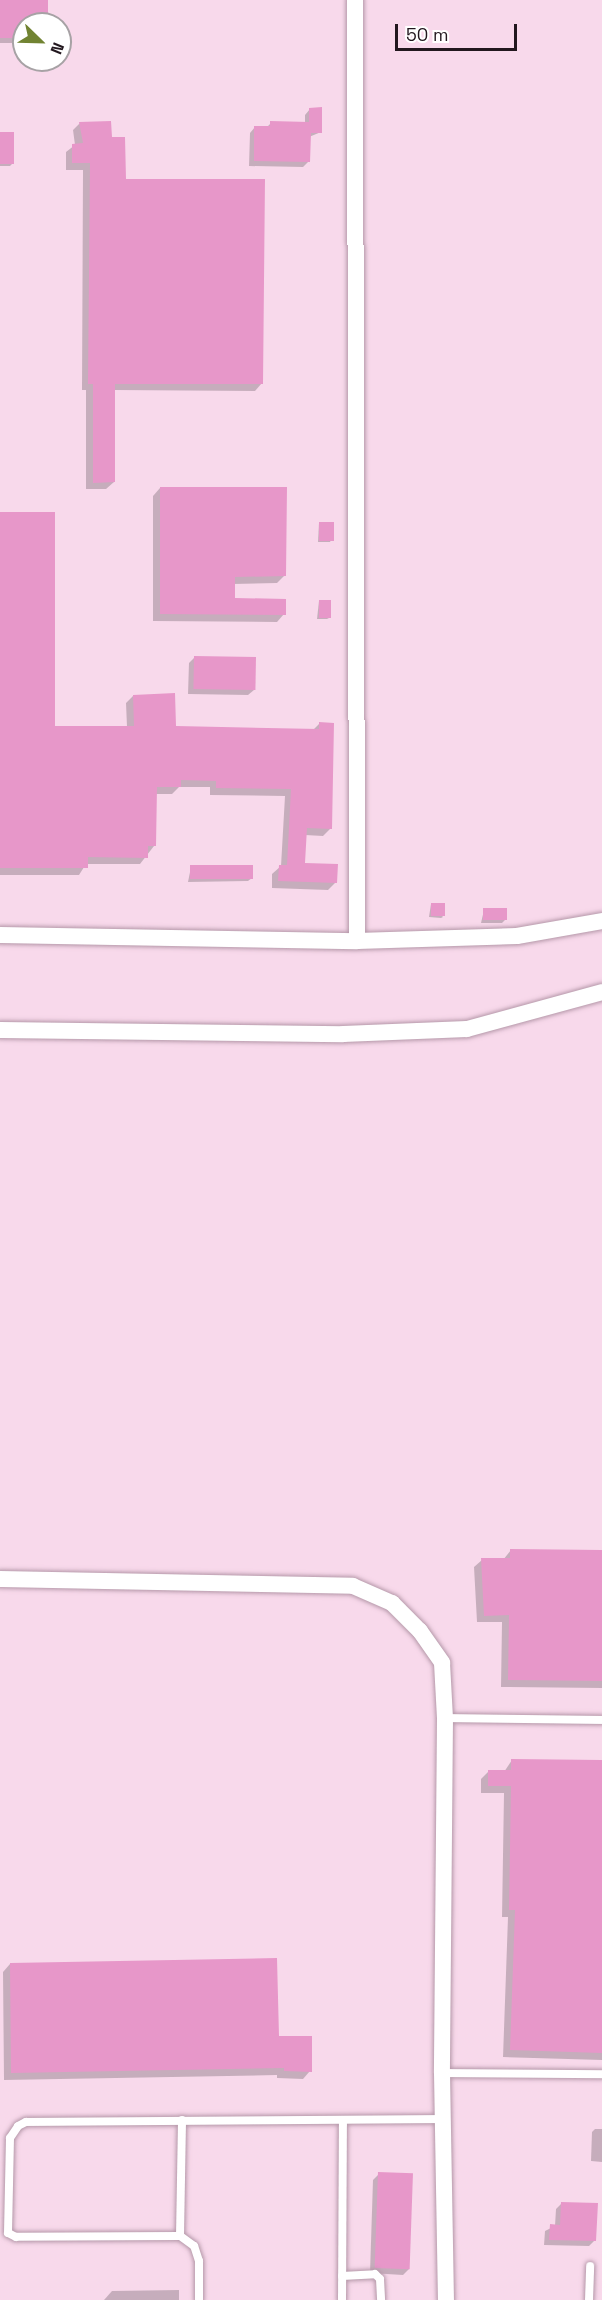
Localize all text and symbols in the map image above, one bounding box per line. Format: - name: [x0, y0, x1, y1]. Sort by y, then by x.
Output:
- north arrow: [12, 12, 72, 72]
- scale bar: [398, 12, 520, 50]
- text: 50 m: [406, 23, 448, 46]
- text: N: [45, 39, 69, 57]

